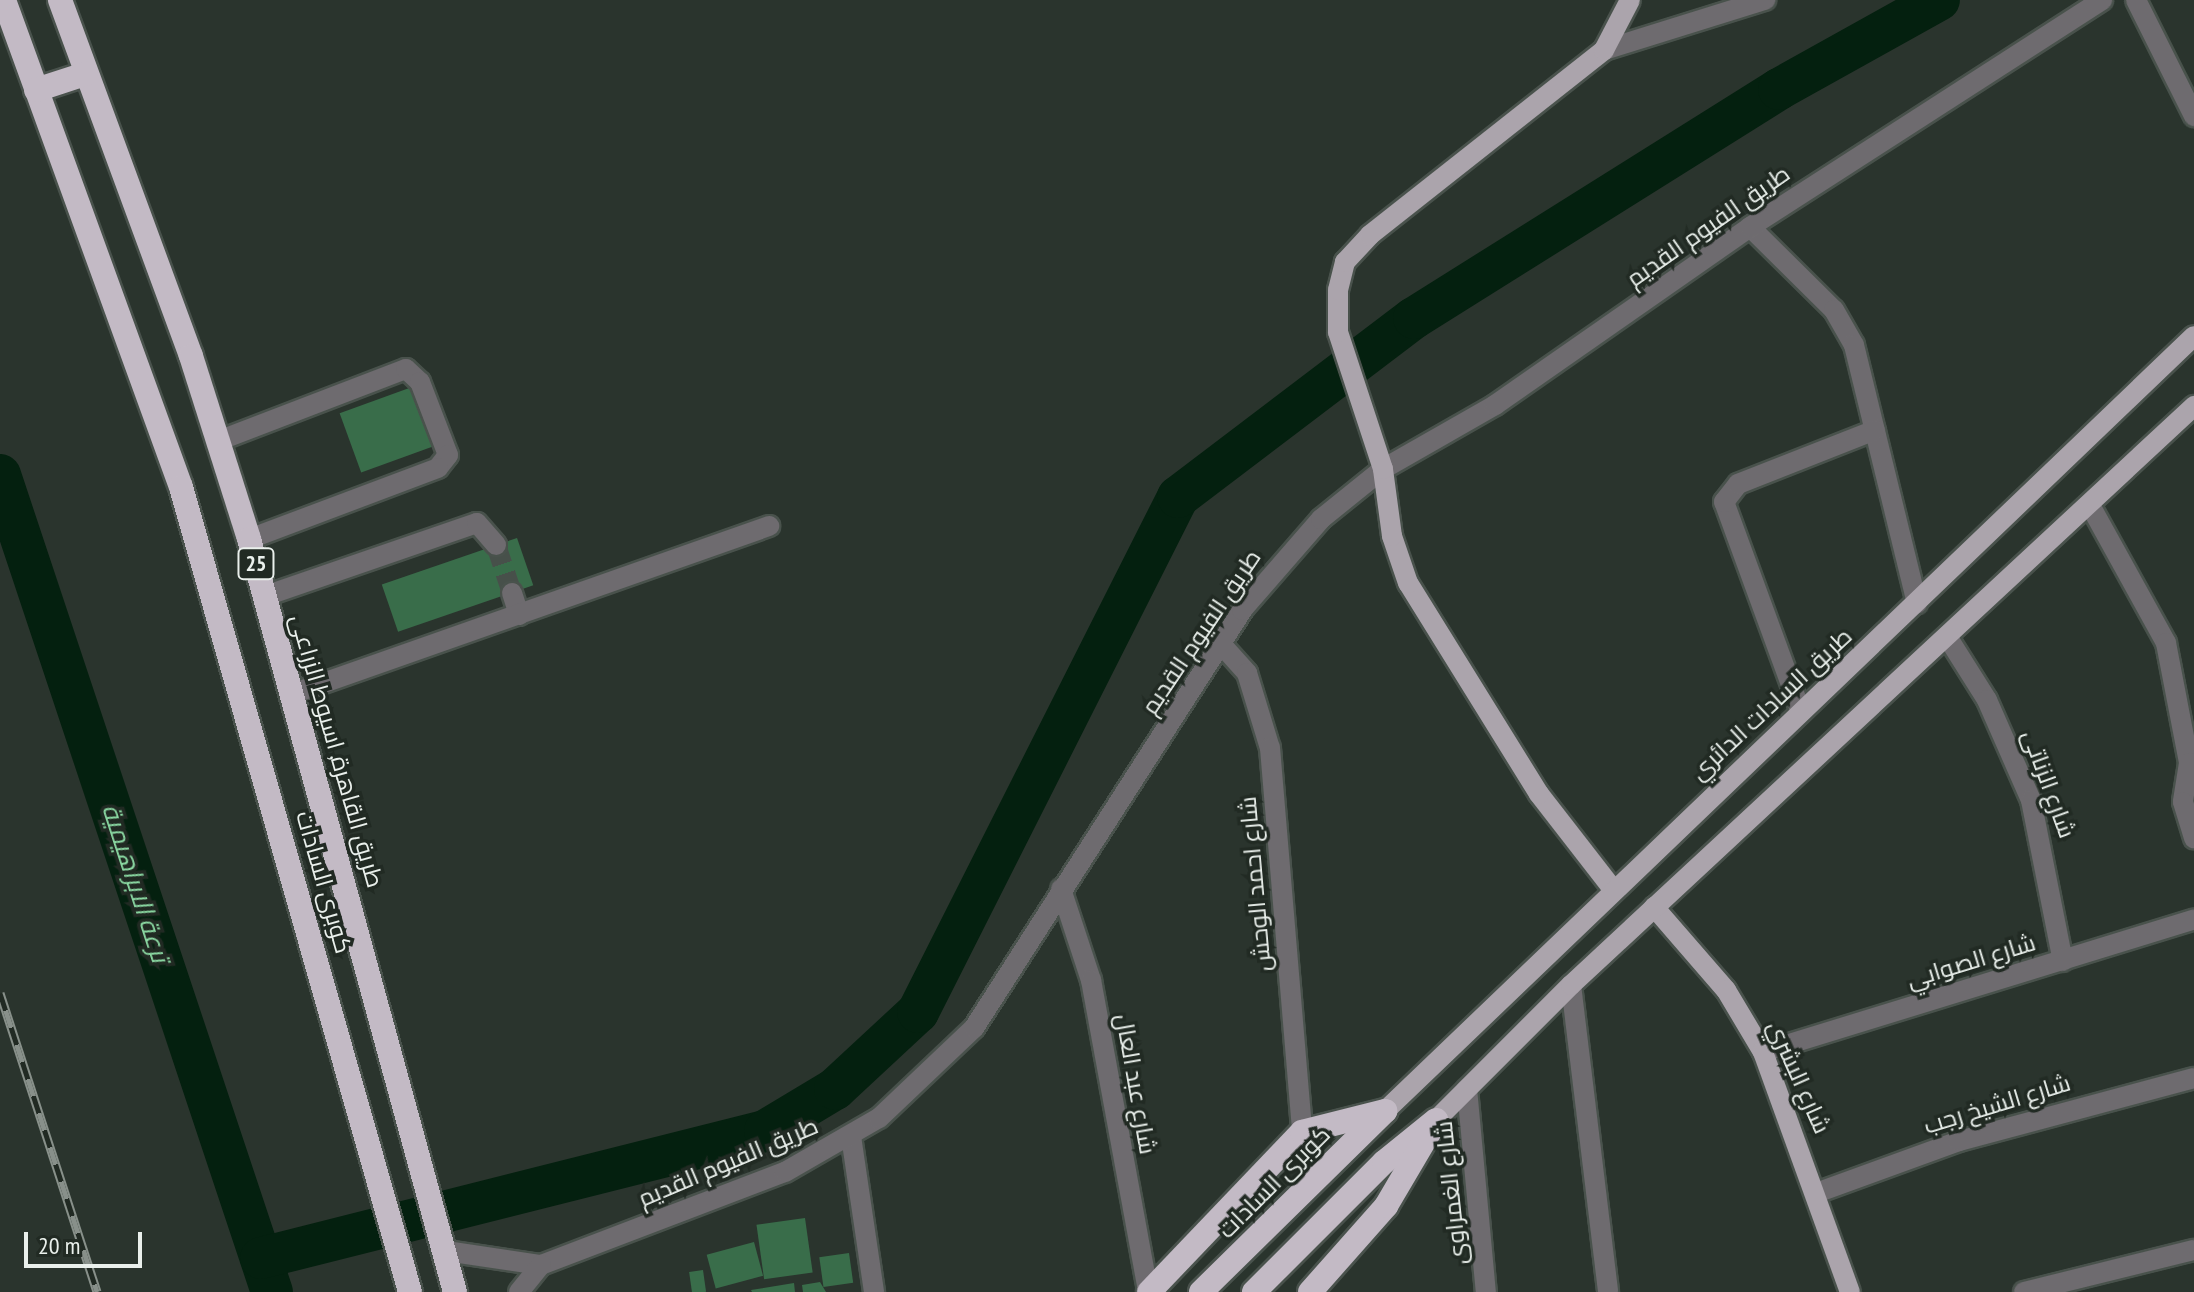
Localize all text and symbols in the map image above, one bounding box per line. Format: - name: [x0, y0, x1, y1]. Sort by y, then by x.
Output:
- street label: طريق الفيوم القديم: [1621, 159, 1795, 293]
- street label: طريق الفيوم القديم: [1135, 544, 1267, 720]
- road number: 25: [236, 546, 276, 582]
- street label: طريق القاهرة, اسيوط الزراعى: [284, 610, 390, 892]
- street label: طريق السادات الدائري: [1684, 622, 1858, 786]
- street label: شارع الزناتى: [2016, 726, 2082, 842]
- street label: شارع احمد الوحش: [1233, 795, 1277, 973]
- water label: ترعة الابراهيمية: [96, 800, 176, 966]
- street label: كوبرى السادات: [290, 807, 358, 957]
- street label: شارع الصوابي: [1903, 928, 2039, 994]
- street label: شارع عبد العال: [1109, 1012, 1163, 1156]
- street label: شارع البشري: [1761, 1016, 1837, 1138]
- street label: شارع الشيخ رجب: [1920, 1068, 2074, 1140]
- street label: طريق الفيوم القديم: [634, 1111, 822, 1213]
- street label: كوبرى السادات: [1212, 1120, 1336, 1244]
- street label: شارع الغمراوى: [1429, 1120, 1473, 1266]
- scale bar: [28, 1216, 146, 1266]
- text: 20 m: [38, 1230, 80, 1261]

